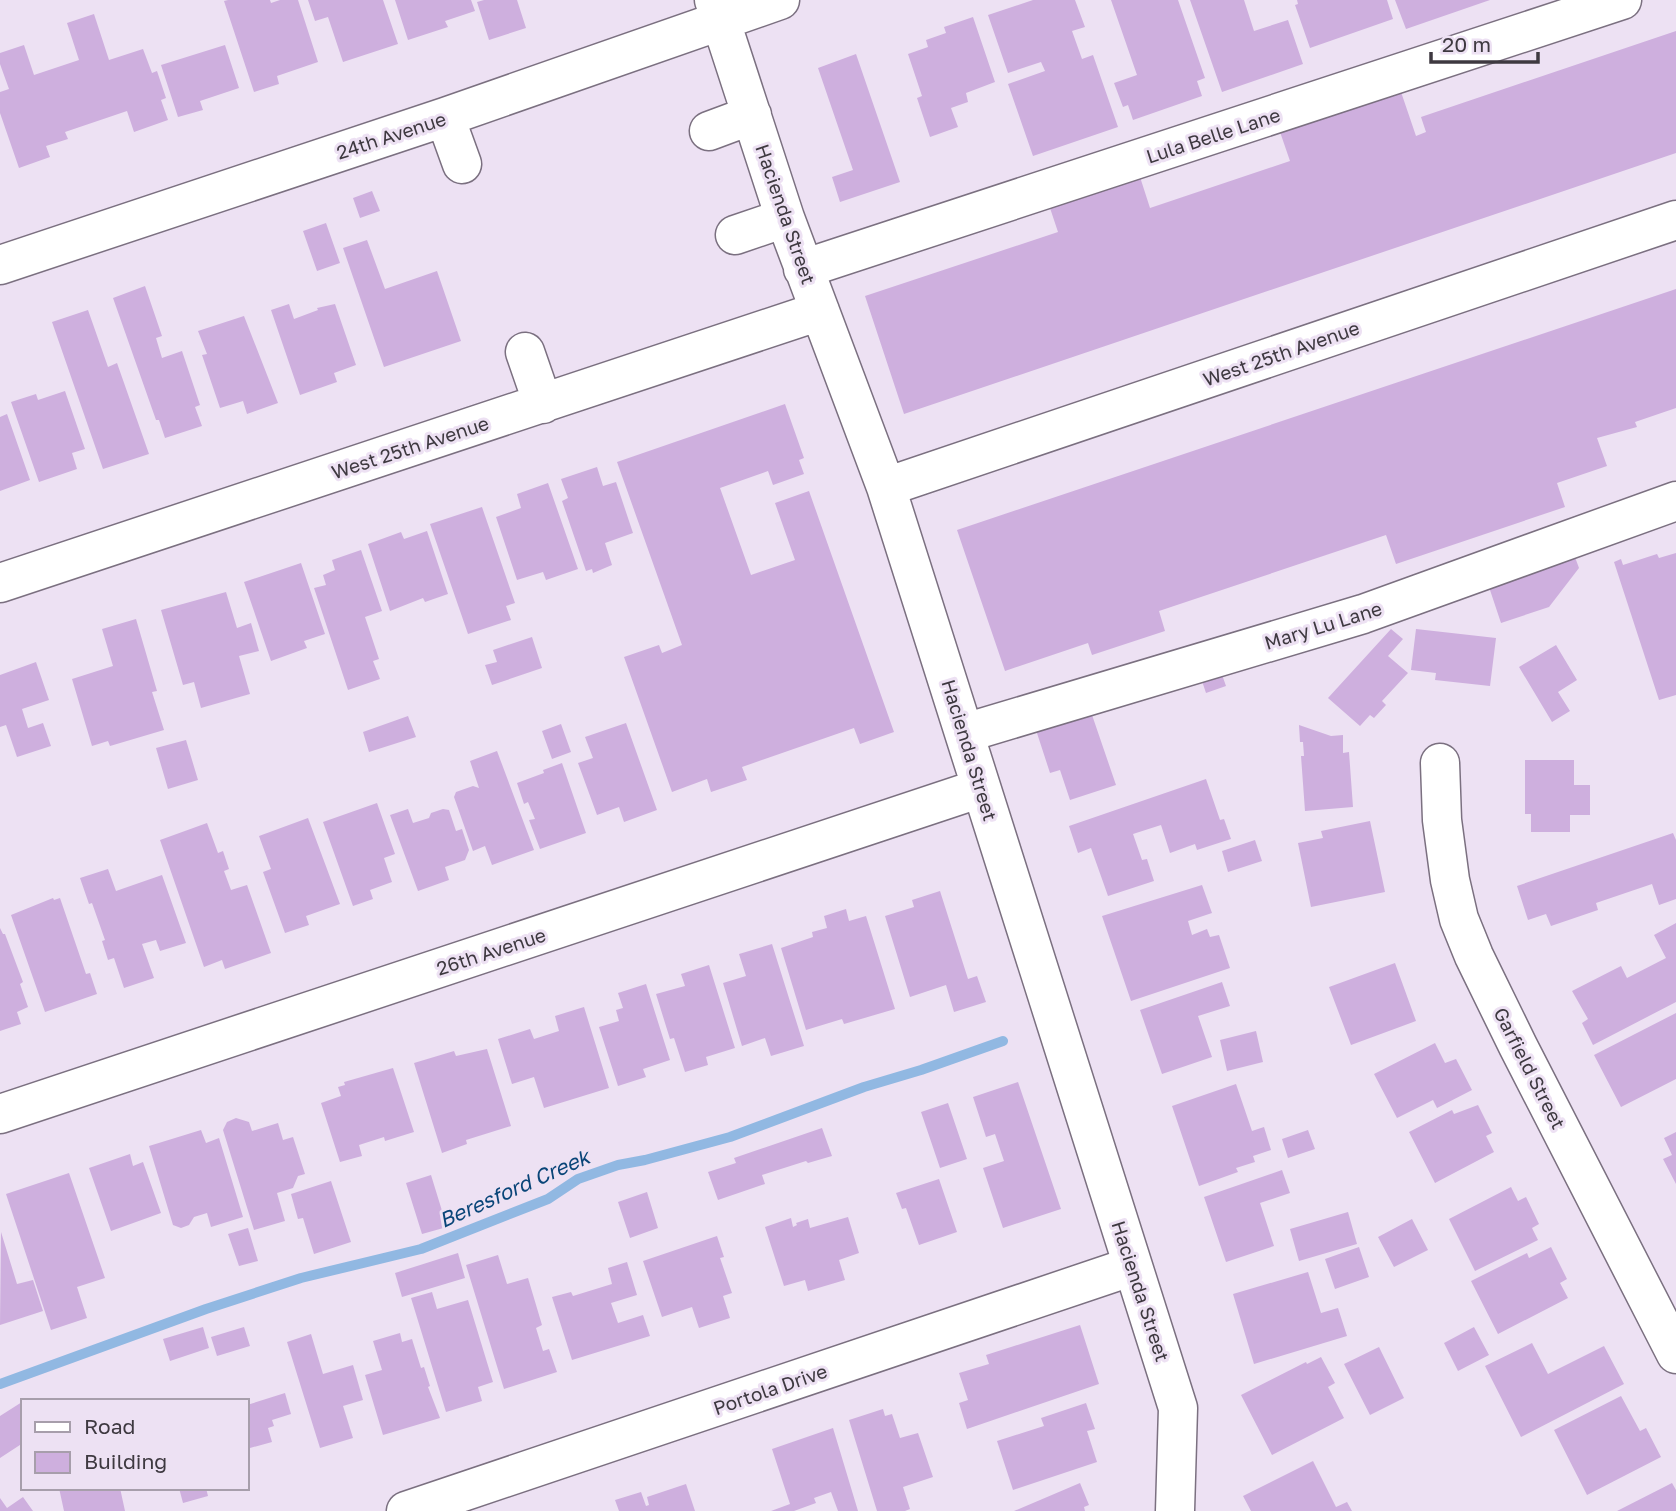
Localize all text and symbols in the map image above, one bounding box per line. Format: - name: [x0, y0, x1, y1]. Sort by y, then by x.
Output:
- scale bar: [1431, 21, 1538, 65]
- text: 20 m: [1442, 31, 1491, 57]
- street label: Lula Belle Lane: [1143, 103, 1283, 167]
- street label: 24th Avenue: [333, 106, 449, 164]
- street label: Hacienda Street: [751, 141, 821, 287]
- street label: West 25th Avenue: [1200, 315, 1362, 391]
- street label: West 25th Avenue: [328, 411, 492, 483]
- street label: Mary Lu Lane: [1261, 596, 1385, 654]
- street label: Hacienda Street: [938, 676, 1002, 824]
- street label: 26th Avenue: [433, 923, 549, 979]
- street label: Garfield Street: [1489, 1003, 1571, 1133]
- water label: Beresford Creek: [435, 1142, 595, 1233]
- street label: Hacienda Street: [1107, 1218, 1175, 1364]
- street label: Portola Drive: [710, 1359, 830, 1419]
- legend: [21, 1399, 248, 1490]
- text: Road: [84, 1413, 135, 1439]
- text: Building: [84, 1448, 167, 1474]

